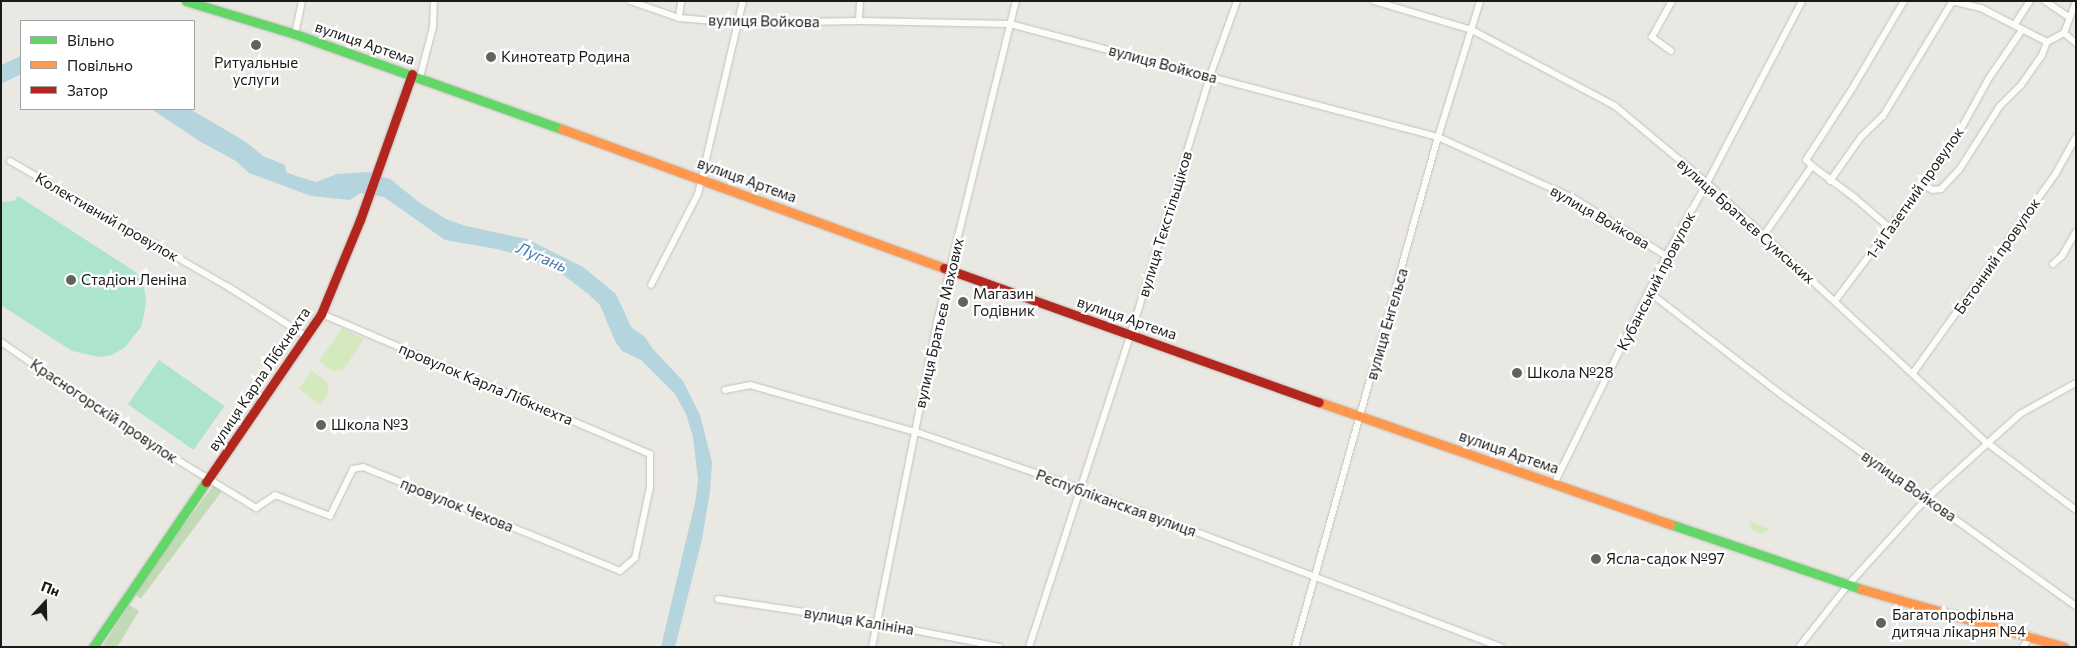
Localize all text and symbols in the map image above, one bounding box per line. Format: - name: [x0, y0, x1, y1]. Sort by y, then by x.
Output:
- street label: вулиця Войкова: [708, 11, 820, 31]
- street label: вулиця Артема: [313, 18, 417, 68]
- legend: [20, 20, 195, 110]
- text: Вільно: [67, 31, 114, 49]
- marker: Ритуальные услуги: [250, 39, 262, 51]
- street label: вулиця Войкова: [1107, 41, 1219, 87]
- place label: Кинотеатр Родина: [501, 48, 630, 66]
- marker: Кинотеатр Родина: [485, 51, 497, 63]
- place label: Ритуальные услуги: [214, 53, 298, 88]
- text: Повільно: [67, 56, 133, 74]
- text: Затор: [67, 81, 108, 99]
- street label: 1-й Газетний провулок: [1863, 123, 1967, 263]
- street label: вулиця Тєкстільщіков: [1134, 149, 1196, 299]
- street label: вулиця Артема: [695, 154, 799, 206]
- street label: вулиця Братьєв Сумських: [1673, 154, 1819, 288]
- street label: Колективний провулок: [32, 169, 182, 265]
- street label: вулиця Войкова: [1547, 181, 1653, 253]
- street label: Бетонний провулок: [1950, 195, 2044, 317]
- street label: Кубанський провулок: [1613, 209, 1699, 353]
- street label: вулиця Братьєв Махових: [911, 236, 967, 410]
- water label: Лугань: [514, 238, 570, 276]
- street label: вулиця Енгельса: [1362, 266, 1412, 382]
- place label: Стадіон Леніна: [81, 271, 187, 289]
- marker: Стадіон Леніна: [65, 274, 77, 286]
- place label: Магазин Годівник: [973, 284, 1035, 319]
- street label: вулиця Артема: [1075, 293, 1179, 343]
- marker: Магазин Годівник: [957, 296, 969, 308]
- street label: вулиця Карла Лібкнехта: [204, 304, 314, 454]
- street label: провулок Карла Лібкнехта: [396, 339, 576, 429]
- street label: Красногорскій провулок: [27, 355, 181, 467]
- place label: Школа №28: [1527, 364, 1613, 382]
- marker: Школа №28: [1511, 367, 1523, 379]
- place label: Школа №3: [331, 416, 409, 434]
- marker: Школа №3: [315, 419, 327, 431]
- street label: вулиця Артема: [1457, 427, 1561, 477]
- street label: вулиця Войкова: [1858, 447, 1960, 525]
- street label: Рєспубліканская вулиця: [1033, 466, 1199, 540]
- street label: провулок Чехова: [398, 474, 516, 536]
- place label: Ясла-садок №97: [1606, 550, 1725, 568]
- marker: Ясла-садок №97: [1590, 553, 1602, 565]
- text: Пн: [39, 577, 62, 600]
- north arrow: [20, 578, 70, 628]
- street label: вулиця Калініна: [803, 603, 915, 639]
- place label: Багатопрофільна дитяча лікарня №4: [1892, 605, 2026, 640]
- marker: Багатопрофільна дитяча лікарня №4: [1874, 616, 1888, 630]

